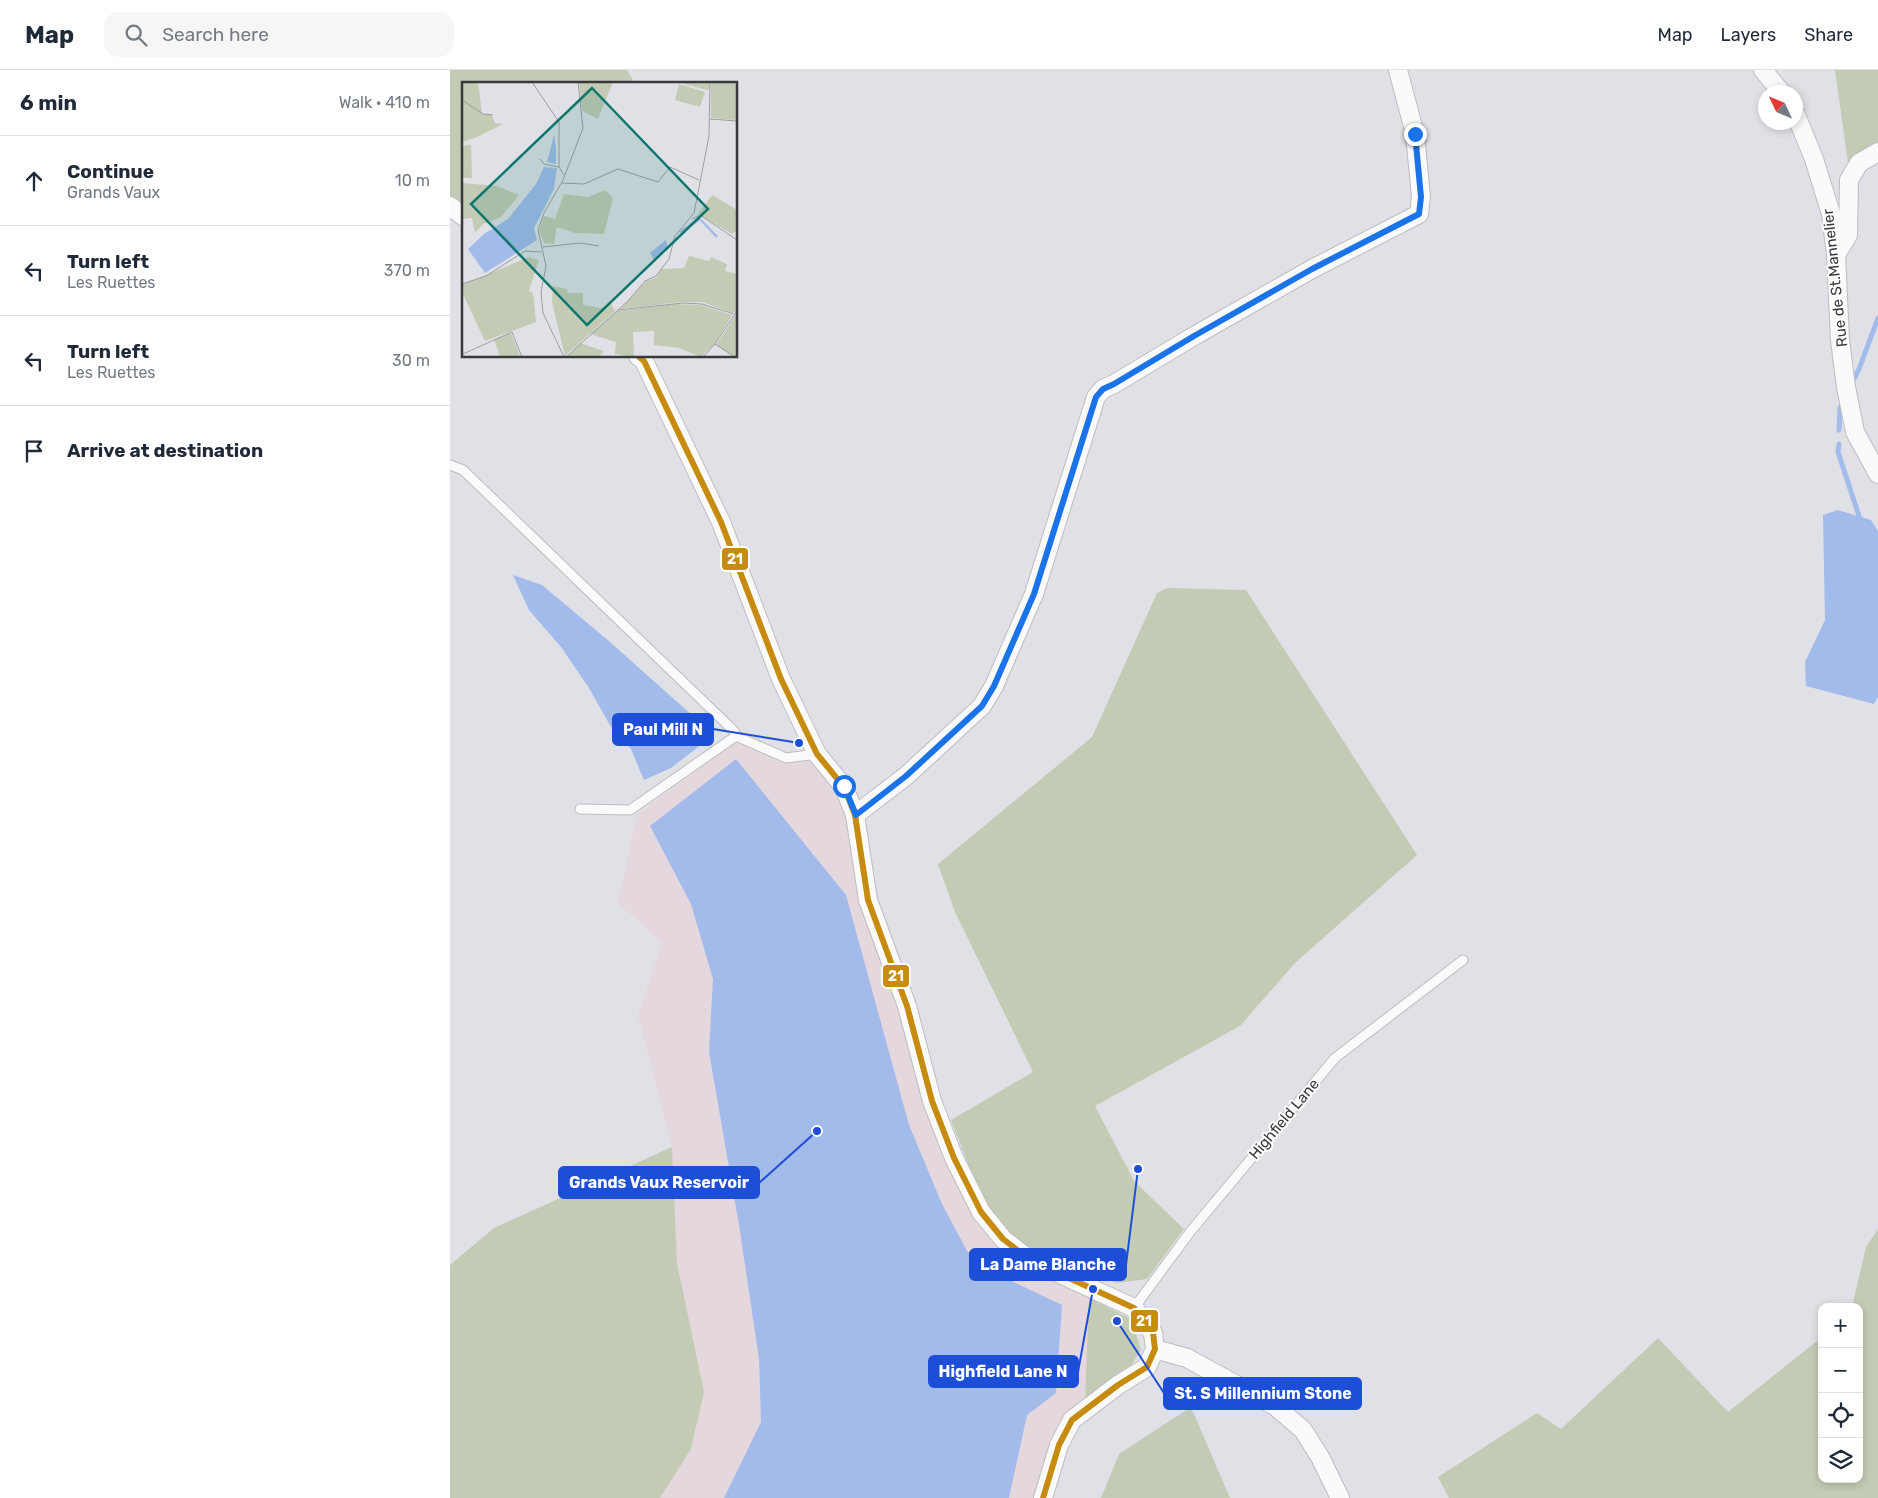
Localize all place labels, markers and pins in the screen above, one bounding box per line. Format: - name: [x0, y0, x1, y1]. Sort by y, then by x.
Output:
- callout: Paul Mill N: [613, 714, 713, 745]
- callout: Grands Vaux Reservoir: [559, 1167, 759, 1198]
- callout: La Dame Blanche: [970, 1249, 1126, 1280]
- callout: Highfield Lane N: [929, 1356, 1078, 1387]
- callout: St. S Millennium Stone: [1164, 1378, 1361, 1409]

